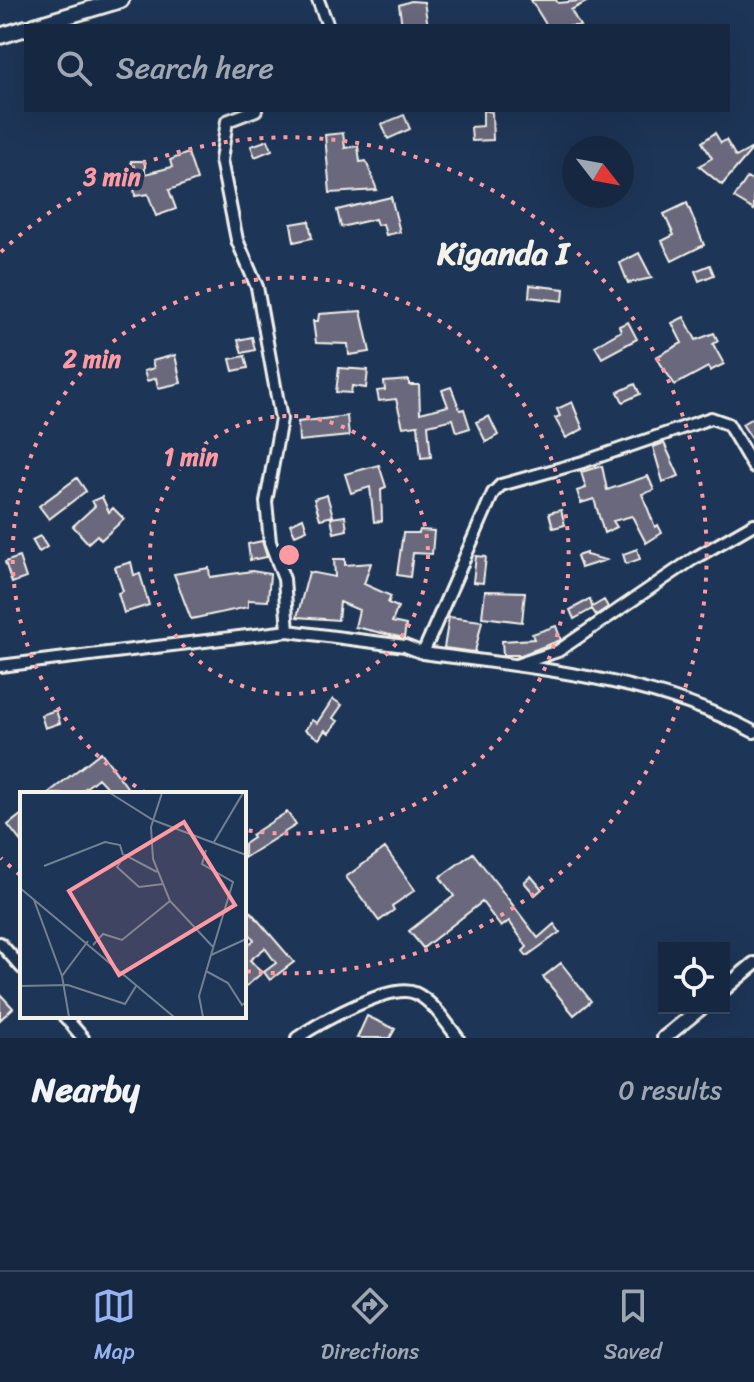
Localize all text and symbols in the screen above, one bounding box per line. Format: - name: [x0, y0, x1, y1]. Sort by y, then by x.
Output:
- search box: [24, 24, 730, 112]
- text: Search here: [116, 41, 274, 95]
- icon: search: [52, 46, 96, 90]
- north arrow: [562, 136, 634, 208]
- text: 3 min: [82, 156, 141, 198]
- district label: Kiganda I: [436, 225, 571, 282]
- text: 2 min: [62, 338, 121, 380]
- text: 1 min: [164, 436, 218, 478]
- centre of rings: [275, 541, 303, 569]
- inset map: [20, 792, 246, 1018]
- map controls: [658, 942, 730, 1014]
- button: locate: [658, 942, 730, 1014]
- text: Nearby: [32, 1060, 140, 1120]
- text: 0 results: [618, 1067, 722, 1113]
- tab: Map: [92, 1284, 136, 1371]
- tab: Directions: [321, 1284, 419, 1371]
- tab: Saved: [604, 1284, 662, 1371]

